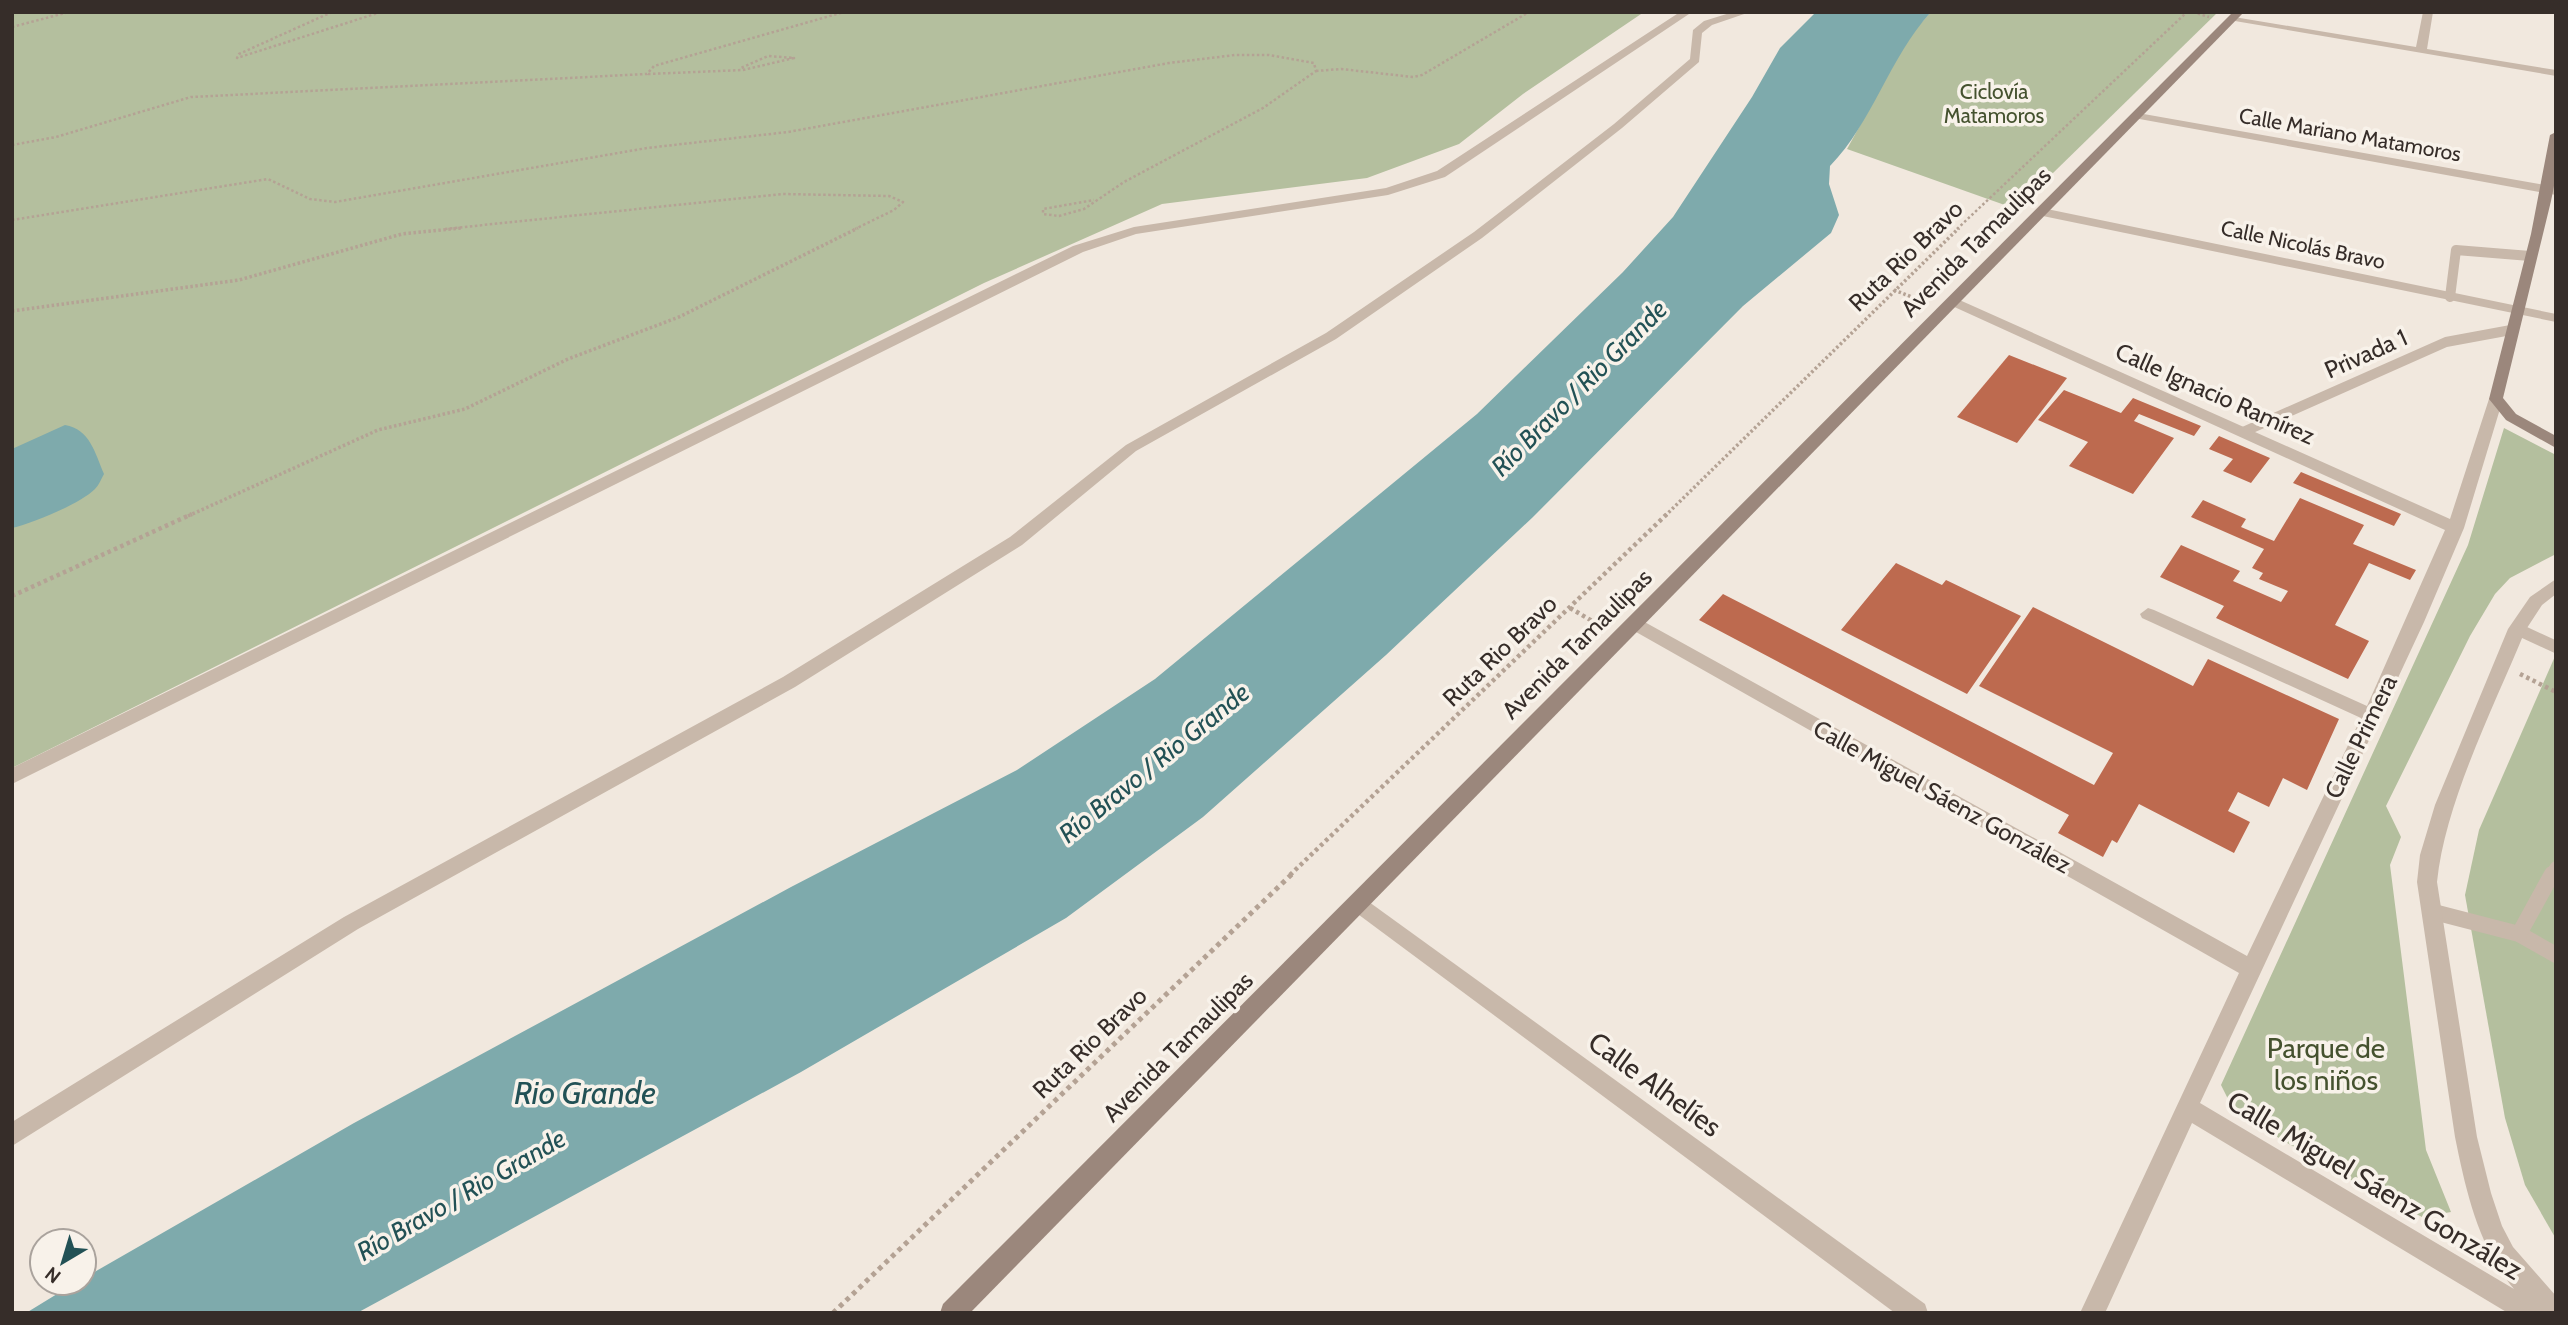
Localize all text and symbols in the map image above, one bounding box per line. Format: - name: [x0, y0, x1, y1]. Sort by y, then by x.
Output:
- park label: Ciclovía Matamoros: [1944, 79, 2045, 128]
- street label: Calle Mariano Matamoros: [2237, 103, 2463, 166]
- street label: Avenida Tamaulipas: [1895, 161, 2057, 323]
- street label: Ruta Rio Bravo: [1843, 194, 1969, 317]
- street label: Calle Nicolás Bravo: [2219, 215, 2387, 274]
- water label: Río Bravo / Rio Grande: [1484, 293, 1674, 483]
- street label: Privada 1: [2320, 323, 2412, 385]
- street label: Calle Ignacio Ramírez: [2111, 337, 2319, 451]
- street label: Avenida Tamaulipas: [1496, 563, 1658, 725]
- street label: Ruta Rio Bravo: [1437, 589, 1563, 712]
- street label: Calle Primera: [2318, 670, 2403, 803]
- water label: Río Bravo / Rio Grande: [1052, 676, 1256, 850]
- street label: Calle Miguel Sáenz González: [1808, 714, 2076, 880]
- street label: Avenida Tamaulipas: [1097, 966, 1259, 1128]
- street label: Ruta Rio Bravo: [1027, 981, 1153, 1104]
- street label: Calle Alhelíes: [1582, 1024, 1728, 1144]
- park label: Parque de los niños: [2267, 1031, 2385, 1097]
- water label: Rio Grande: [514, 1073, 656, 1112]
- street label: Calle Miguel Sáenz González: [2221, 1083, 2529, 1287]
- water label: Río Bravo / Rio Grande: [351, 1122, 571, 1268]
- north arrow: [28, 1227, 98, 1297]
- text: N: [40, 1262, 65, 1288]

